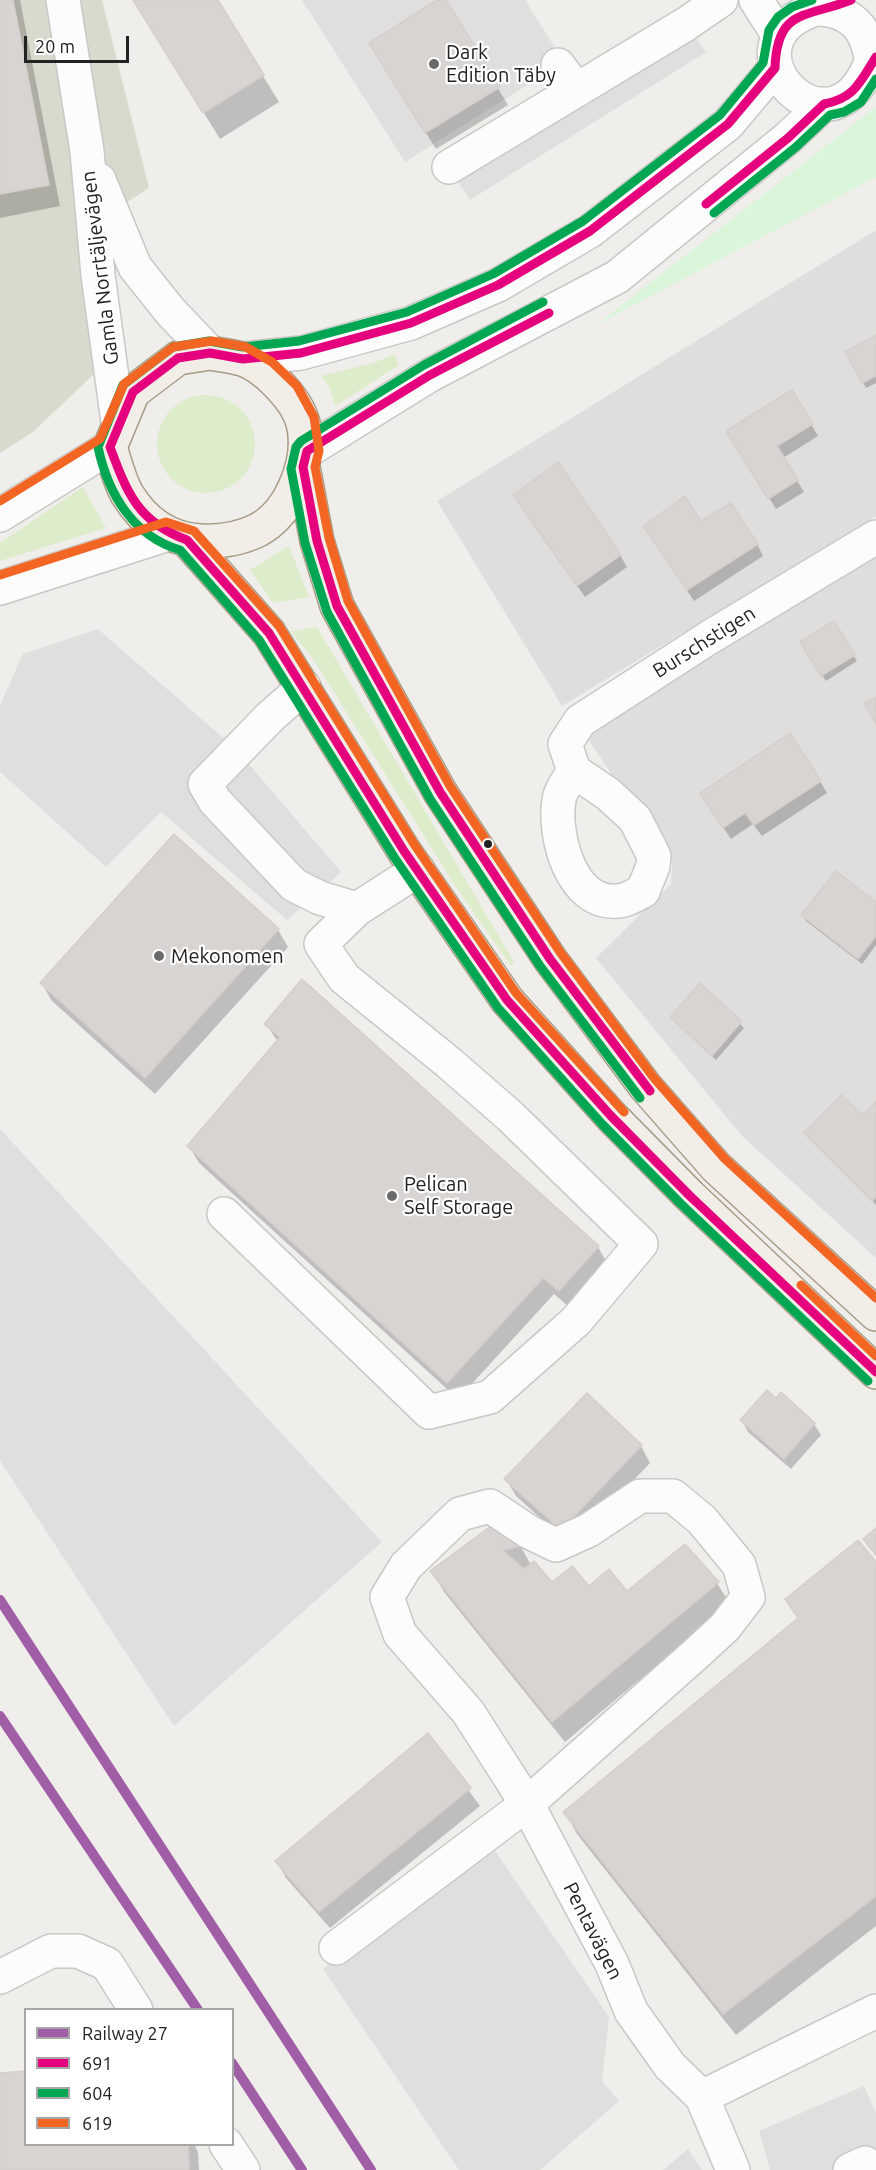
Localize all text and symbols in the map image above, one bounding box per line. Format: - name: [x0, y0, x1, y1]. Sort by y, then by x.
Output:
- scale bar: [27, 24, 132, 62]
- text: 20 m: [35, 36, 75, 56]
- place label: Dark Edition Täby: [446, 40, 556, 87]
- marker: Dark Edition Täby: [427, 57, 441, 71]
- street label: Gamla Norrtäljevägen: [76, 170, 124, 366]
- street label: Burschstigen: [648, 601, 760, 683]
- unlabelled marker: [482, 838, 494, 850]
- place label: Mekonomen: [171, 944, 284, 968]
- marker: Mekonomen: [152, 949, 166, 963]
- place label: Pelican Self Storage: [404, 1172, 513, 1219]
- marker: Pelican Self Storage: [385, 1189, 399, 1203]
- street label: Pentavägen: [558, 1878, 628, 1984]
- legend: [24, 2008, 234, 2146]
- text: Railway 27: [82, 2023, 168, 2043]
- text: 691: [82, 2053, 112, 2073]
- text: 604: [82, 2083, 112, 2103]
- text: 619: [82, 2113, 112, 2133]

